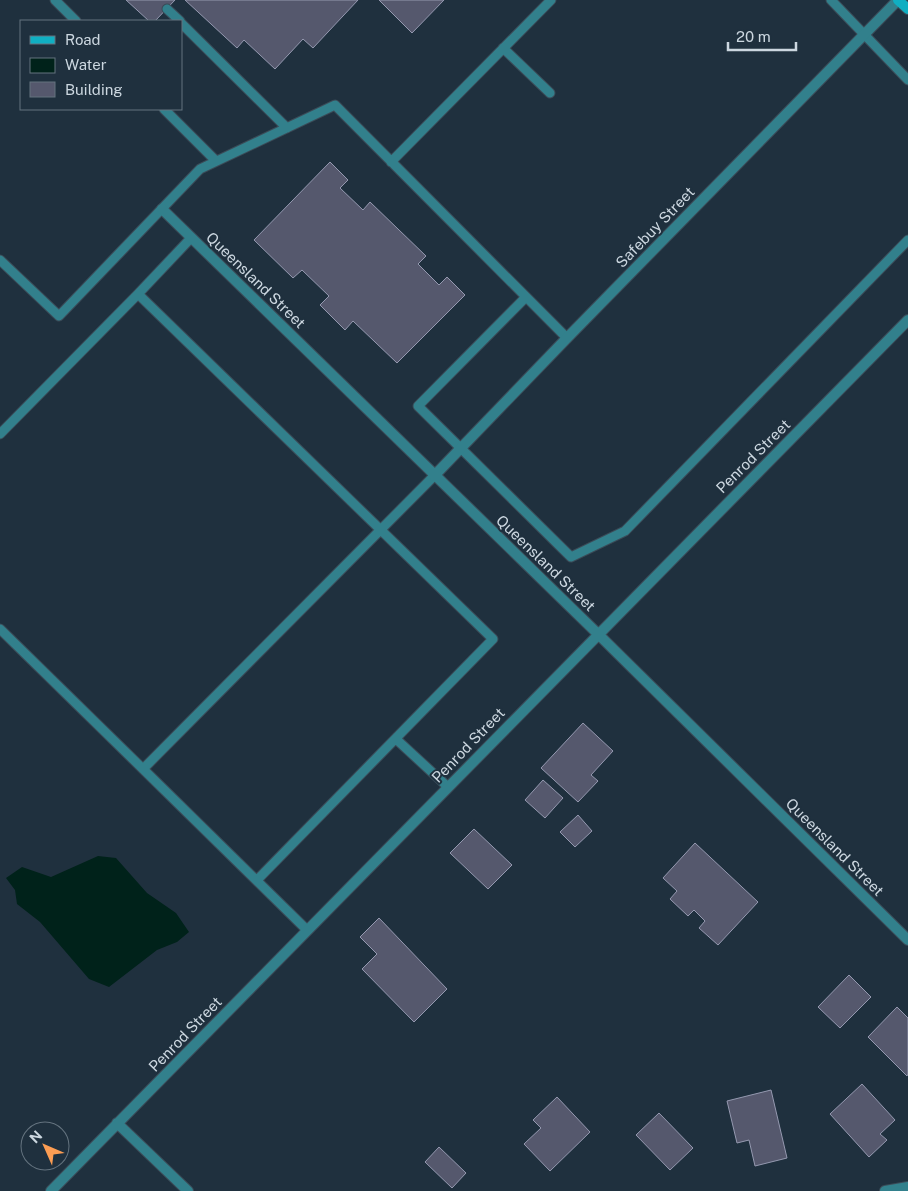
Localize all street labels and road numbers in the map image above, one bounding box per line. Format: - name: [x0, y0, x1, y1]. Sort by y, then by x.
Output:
- street label: Safebuy Street: [612, 183, 698, 271]
- street label: Queensland Street: [203, 228, 309, 332]
- street label: Penrod Street: [713, 416, 793, 496]
- street label: Queensland Street: [493, 511, 599, 615]
- street label: Penrod Street: [428, 704, 508, 786]
- street label: Queensland Street: [783, 795, 887, 899]
- street label: Penrod Street: [145, 993, 225, 1075]

